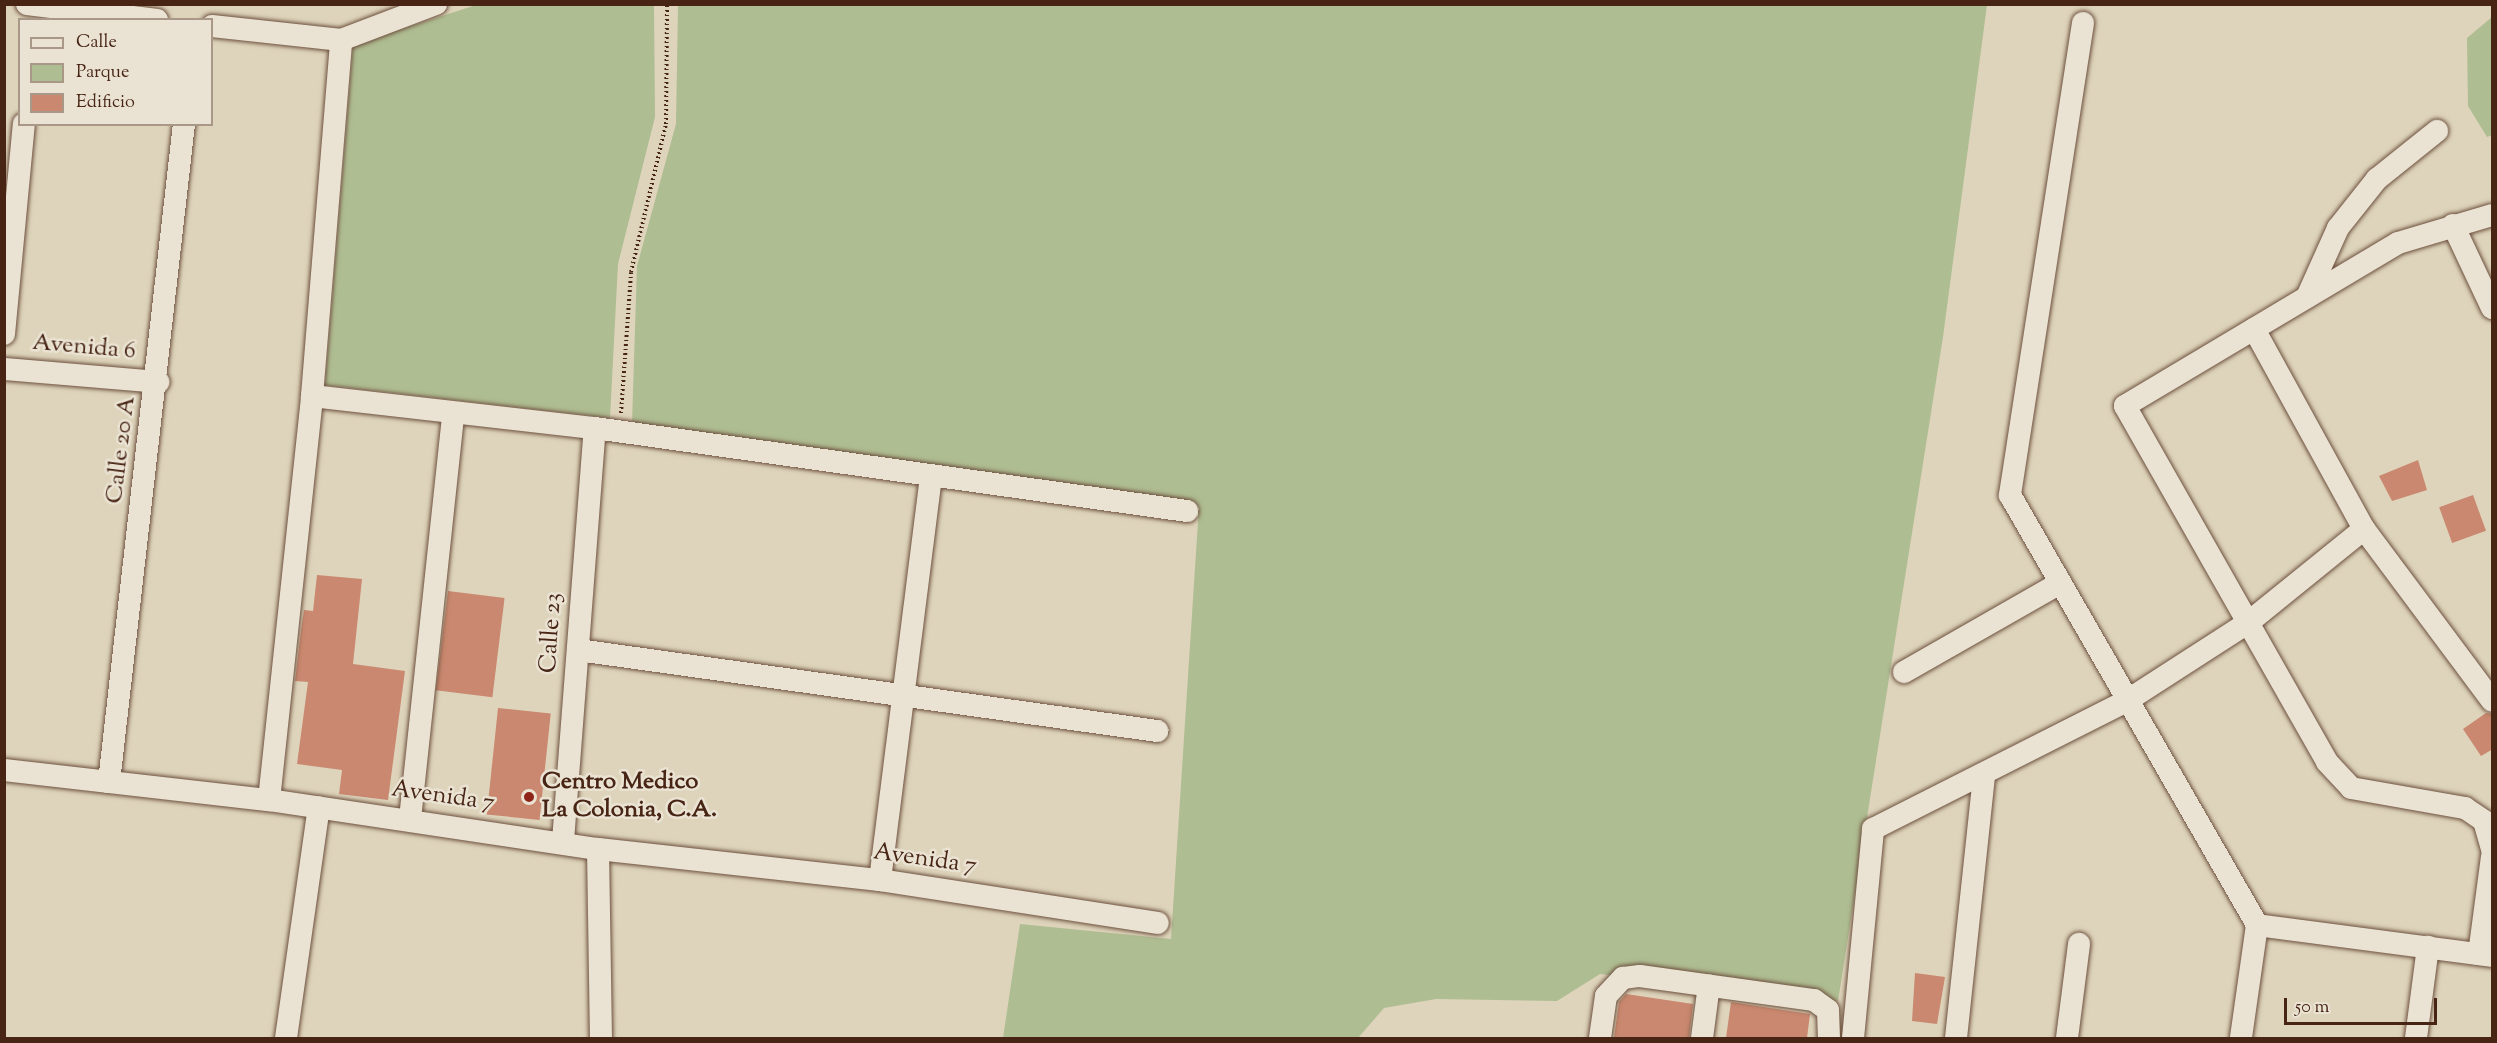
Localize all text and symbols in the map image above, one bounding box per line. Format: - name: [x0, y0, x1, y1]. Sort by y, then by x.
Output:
- legend: [18, 18, 213, 126]
- text: Calle: [76, 30, 117, 56]
- text: Parque: [76, 60, 129, 86]
- text: Edificio: [76, 90, 135, 116]
- street label: Avenida 6: [31, 329, 137, 367]
- street label: Calle 20 A: [101, 395, 143, 505]
- street label: Calle 23: [535, 592, 569, 674]
- place label: Centro Medico La Colonia, C.A.: [542, 769, 717, 825]
- street label: Avenida 7: [390, 776, 496, 818]
- marker: Centro Medico La Colonia, C.A.: [520, 788, 538, 806]
- street label: Avenida 7: [872, 839, 978, 881]
- scale bar: [2287, 986, 2440, 1024]
- text: 50 m: [2295, 995, 2329, 1021]

